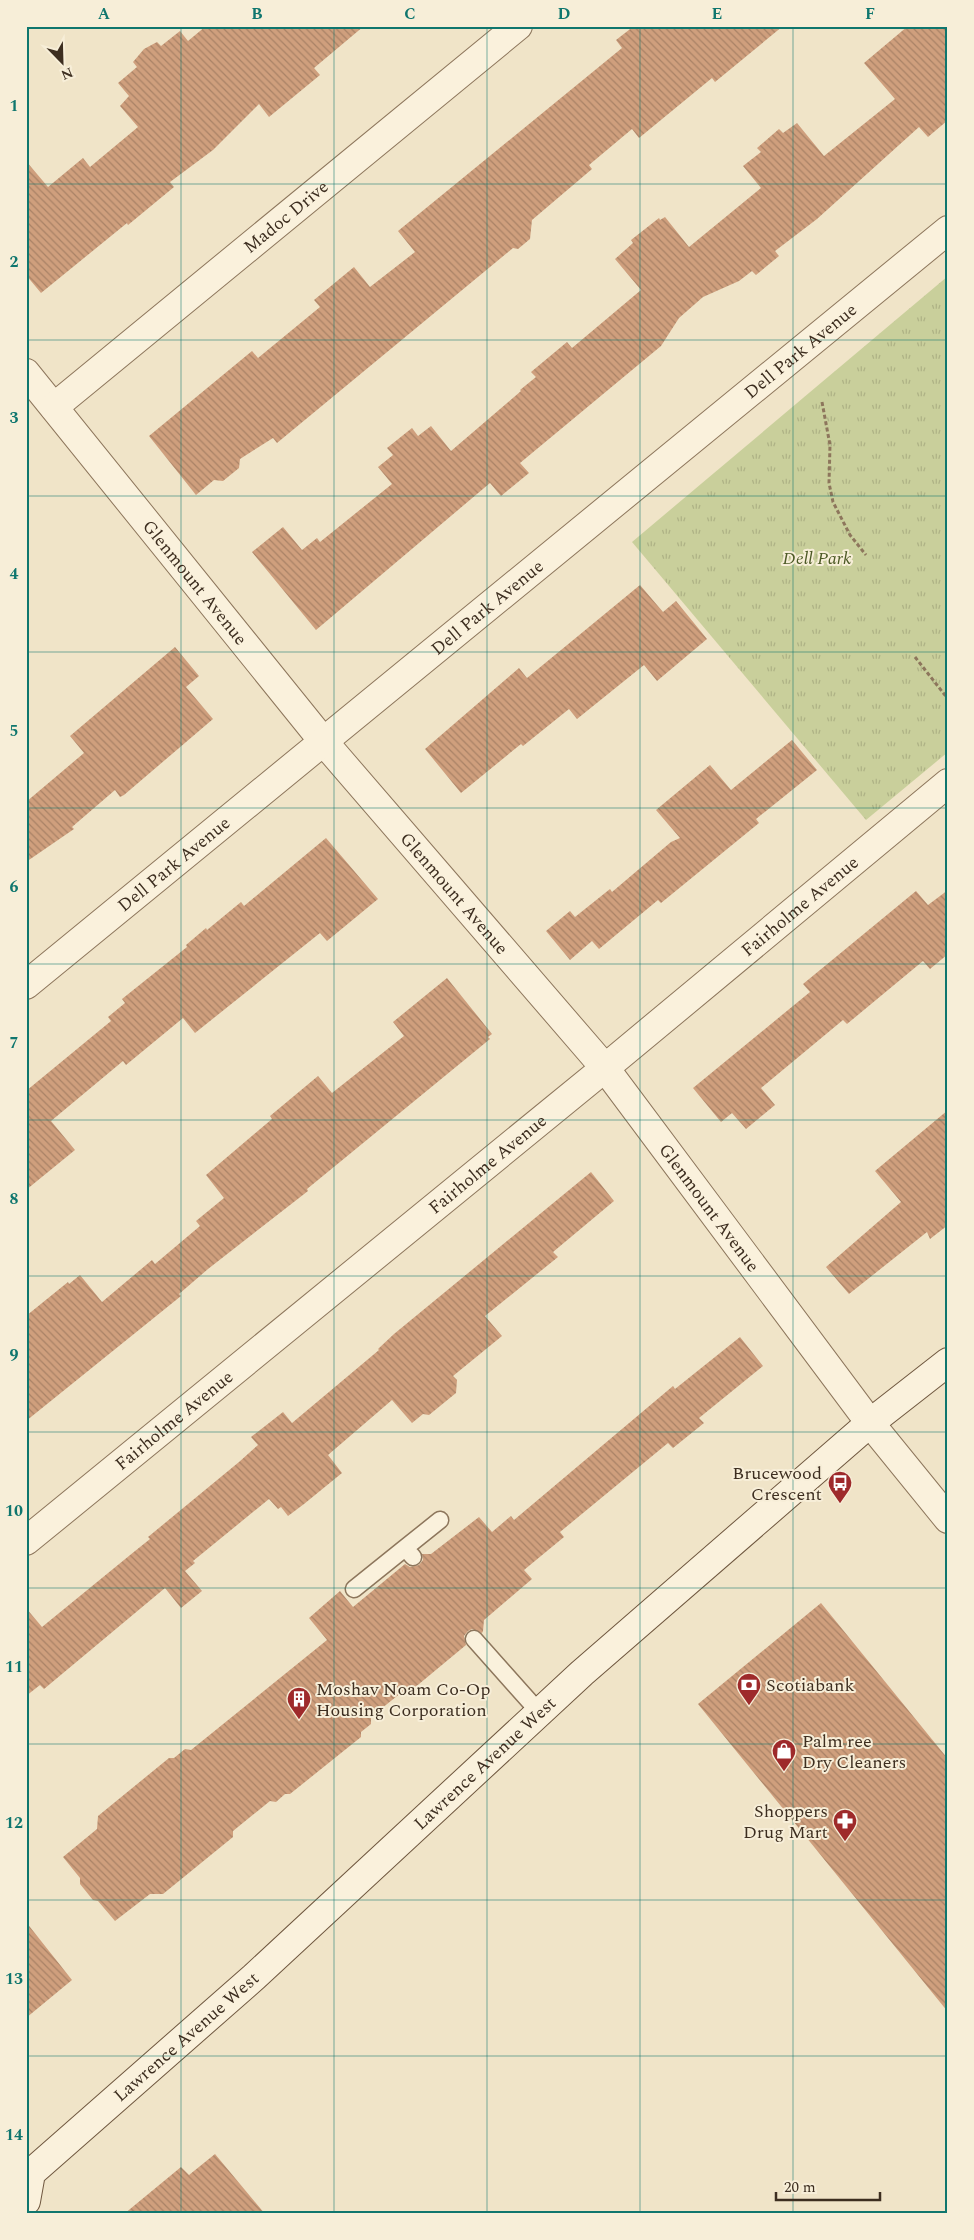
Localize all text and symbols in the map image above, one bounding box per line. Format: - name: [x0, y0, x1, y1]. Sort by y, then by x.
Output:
- text: A: [98, 2, 111, 26]
- text: B: [251, 2, 263, 26]
- text: C: [404, 2, 416, 26]
- text: D: [558, 2, 571, 26]
- text: E: [712, 2, 722, 26]
- text: F: [865, 2, 875, 26]
- north arrow: [38, 38, 88, 88]
- text: N: [58, 62, 76, 85]
- text: 1: [10, 94, 18, 118]
- street label: Madoc Drive: [237, 173, 334, 260]
- text: 2: [10, 250, 19, 274]
- street label: Dell Park Avenue: [738, 296, 863, 405]
- text: 3: [10, 406, 19, 430]
- street label: Glenmount Avenue: [136, 514, 254, 651]
- park label: Dell Park: [783, 545, 852, 572]
- street label: Dell Park Avenue: [425, 553, 549, 662]
- text: 4: [10, 562, 19, 586]
- text: 5: [10, 719, 18, 743]
- street label: Dell Park Avenue: [112, 810, 236, 918]
- street label: Glenmount Avenue: [394, 826, 515, 961]
- street label: Fairholme Avenue: [735, 849, 865, 963]
- text: 6: [10, 875, 19, 899]
- text: 7: [10, 1031, 19, 1055]
- street label: Fairholme Avenue: [422, 1107, 553, 1221]
- street label: Glenmount Avenue: [652, 1138, 766, 1278]
- text: 8: [10, 1187, 19, 1211]
- text: 9: [10, 1343, 19, 1367]
- street label: Fairholme Avenue: [109, 1364, 239, 1477]
- place label: Brucewood Crescent: [732, 1460, 822, 1508]
- bus stop icon: Brucewood Crescent: [827, 1470, 853, 1504]
- text: 10: [5, 1499, 23, 1523]
- text: 11: [5, 1655, 23, 1679]
- bank icon: Scotiabank: [736, 1672, 762, 1706]
- place label: Scotiabank: [766, 1672, 854, 1699]
- place label: Moshav Noam Co-Op Housing Corporation: [316, 1676, 491, 1724]
- building icon: Moshav Noam Co-Op Housing Corporation: [286, 1686, 312, 1720]
- street label: Lawrence Avenue West: [407, 1690, 562, 1836]
- place label: Palm ree Dry Cleaners: [802, 1728, 906, 1776]
- shop icon: Palm ree Dry Cleaners: [771, 1738, 797, 1772]
- place label: Shoppers Drug Mart: [743, 1798, 828, 1846]
- pharmacy icon: Shoppers Drug Mart: [832, 1808, 858, 1842]
- text: 12: [5, 1811, 23, 1835]
- street label: Lawrence Avenue West: [107, 1965, 265, 2108]
- text: 13: [5, 1967, 23, 1991]
- text: 14: [5, 2123, 23, 2147]
- scale bar: [776, 2170, 880, 2202]
- text: 20 m: [784, 2176, 816, 2199]

